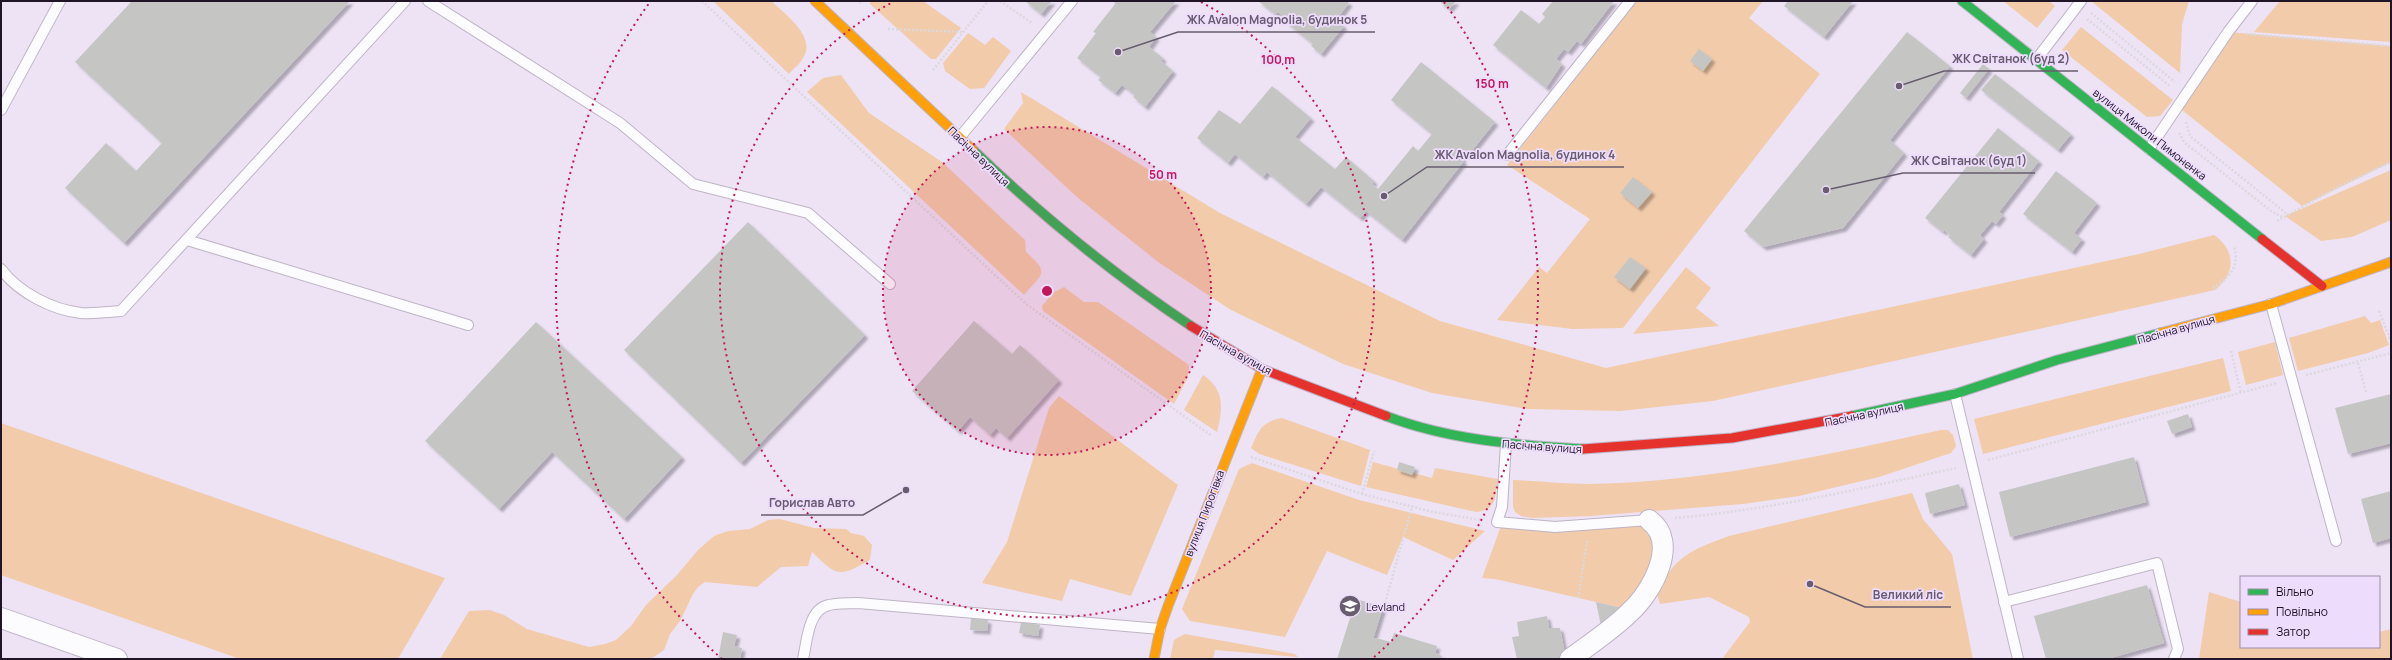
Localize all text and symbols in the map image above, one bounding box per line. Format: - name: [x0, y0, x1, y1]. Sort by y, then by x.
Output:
- callout: ЖК Avalon Magnolia, будинок 5: [1178, 8, 1375, 32]
- text: ЖК Avalon Magnolia, будинок 5: [1187, 11, 1367, 28]
- callout: ЖК Світанок (буд 2): [1944, 47, 2078, 71]
- text: ЖК Світанок (буд 2): [1952, 50, 2070, 67]
- text: 100 m: [1261, 51, 1295, 68]
- text: 150 m: [1475, 75, 1509, 92]
- street label: вулиця Миколи Пимоненка: [2090, 85, 2210, 183]
- street label: Пасічна вулиця: [945, 123, 1013, 189]
- callout: ЖК Avalon Magnolia, будинок 4: [1427, 143, 1624, 167]
- text: ЖК Avalon Magnolia, будинок 4: [1435, 146, 1615, 163]
- callout: ЖК Світанок (буд 1): [1903, 149, 2035, 173]
- text: ЖК Світанок (буд 1): [1911, 152, 2027, 169]
- text: 50 m: [1149, 166, 1177, 183]
- centre of rings: [1040, 284, 1054, 298]
- street label: Пасічна вулиця: [2136, 311, 2216, 347]
- street label: Пасічна вулиця: [1197, 326, 1275, 378]
- street label: Пасічна вулиця: [1823, 398, 1905, 430]
- street label: Пасічна вулиця: [1502, 436, 1582, 456]
- street label: вулиця Пирогівка: [1181, 468, 1227, 558]
- callout: Горислав Авто: [761, 491, 863, 515]
- text: Горислав Авто: [769, 494, 855, 511]
- legend: [2240, 576, 2380, 648]
- callout: Великий ліс: [1865, 583, 1951, 607]
- text: Вільно: [2276, 583, 2314, 600]
- text: Великий ліс: [1873, 586, 1943, 603]
- school or university icon: Levland: [1337, 593, 1363, 619]
- place label: Levland: [1366, 599, 1405, 614]
- text: Повільно: [2276, 603, 2328, 620]
- text: Затор: [2276, 623, 2310, 640]

